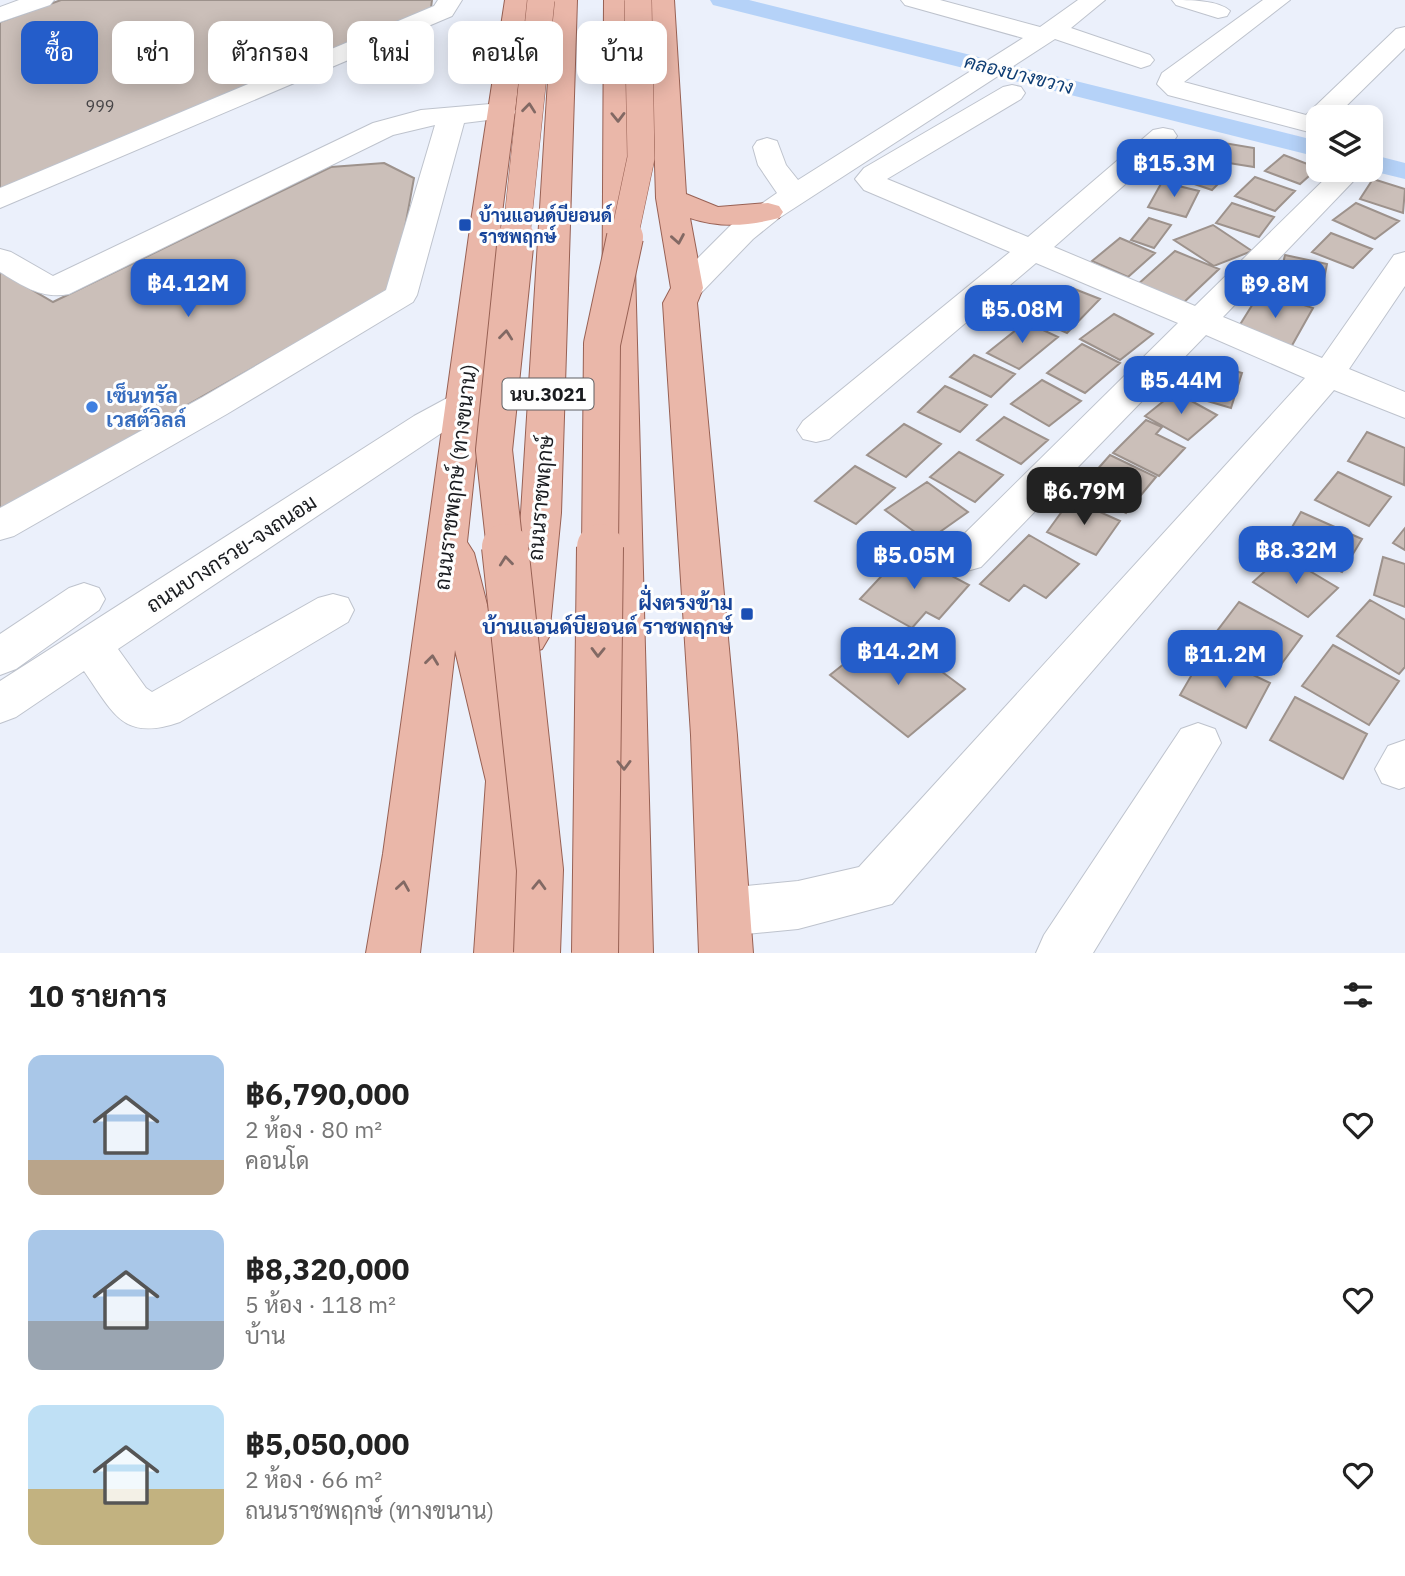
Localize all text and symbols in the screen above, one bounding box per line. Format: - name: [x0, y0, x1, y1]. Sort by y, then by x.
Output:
- chip: ซื้อ: [21, 21, 98, 84]
- chip: เช่า: [112, 21, 194, 84]
- chip: ตัวกรอง: [208, 21, 333, 84]
- chip: ใหม่: [347, 21, 434, 84]
- chip: คอนโด: [448, 21, 563, 84]
- chip: บ้าน: [577, 21, 667, 84]
- water label: คลองบางขวาง: [962, 49, 1076, 99]
- house number: 999: [86, 96, 114, 116]
- one-way arrow: [521, 103, 536, 114]
- map controls: [1306, 105, 1383, 182]
- button: layers: [1306, 105, 1383, 182]
- one-way arrow: [610, 112, 626, 123]
- pin: ฿15.3M: [1117, 140, 1231, 199]
- text: ฿15.3M: [1133, 147, 1215, 177]
- place label: บ้านแอนด์บียอนด์ ราชพฤกษ์: [479, 203, 613, 248]
- marker: บ้านแอนด์บียอนด์ ราชพฤกษ์: [457, 217, 473, 233]
- one-way arrow: [670, 233, 685, 245]
- pin: ฿4.12M: [131, 260, 245, 319]
- pin: ฿9.8M: [1226, 260, 1324, 320]
- text: ฿4.12M: [147, 267, 229, 297]
- text: ฿9.8M: [1241, 268, 1309, 298]
- pin: ฿5.08M: [965, 286, 1079, 345]
- text: ฿5.08M: [981, 293, 1063, 323]
- one-way arrow: [498, 329, 513, 340]
- pin: ฿5.44M: [1124, 356, 1238, 416]
- street label: ถนนราชพฤกษ์ (ทางขนาน): [427, 362, 483, 592]
- text: ฿5.44M: [1140, 364, 1222, 394]
- road number: นบ.3021: [503, 378, 594, 410]
- place label: เซ็นทรัล เวสต์วิลล์: [106, 381, 187, 433]
- marker: เซ็นทรัล เวสต์วิลล์: [84, 399, 100, 415]
- street label: ถนนราชพฤกษ์: [521, 433, 559, 562]
- pin: ฿6.79M: [1027, 468, 1141, 527]
- text: ฿6.79M: [1043, 475, 1125, 505]
- street label: ถนนบางกรวย-จงถนอม: [140, 487, 322, 619]
- pin: ฿8.32M: [1239, 526, 1353, 586]
- pin: ฿5.05M: [857, 532, 971, 591]
- text: ฿8.32M: [1255, 534, 1337, 564]
- text: ฿5.05M: [873, 539, 955, 569]
- one-way arrow: [499, 555, 514, 567]
- place label: ฝั่งตรงข้าม บ้านแอนด์บียอนด์ ราชพฤกษ์: [482, 584, 734, 640]
- marker: ฝั่งตรงข้าม บ้านแอนด์บียอนด์ ราชพฤกษ์: [739, 606, 755, 622]
- pin: ฿14.2M: [841, 628, 955, 687]
- pin: ฿11.2M: [1168, 630, 1282, 690]
- text: ฿14.2M: [857, 635, 939, 665]
- text: ฿11.2M: [1184, 638, 1266, 668]
- one-way arrow: [590, 647, 606, 658]
- one-way arrow: [425, 654, 440, 666]
- one-way arrow: [616, 760, 632, 771]
- one-way arrow: [532, 879, 547, 890]
- one-way arrow: [395, 880, 410, 891]
- text: 10 รายการ: [28, 976, 167, 1015]
- icon: filters: [1339, 976, 1377, 1014]
- text: ฿6,790,000: [245, 1074, 410, 1113]
- icon: home: [84, 1083, 168, 1167]
- icon: heart: [1339, 1106, 1377, 1144]
- text: 2 ห้อง · 80 m²: [245, 1114, 382, 1144]
- text: คอนโด: [245, 1145, 309, 1175]
- text: ฿8,320,000: [245, 1249, 410, 1288]
- icon: home: [84, 1258, 168, 1342]
- icon: heart: [1339, 1281, 1377, 1319]
- text: 5 ห้อง · 118 m²: [245, 1289, 396, 1319]
- text: บ้าน: [245, 1320, 286, 1350]
- text: ฿5,050,000: [245, 1424, 410, 1463]
- icon: home: [84, 1433, 168, 1517]
- icon: heart: [1339, 1456, 1377, 1494]
- text: 2 ห้อง · 66 m²: [245, 1464, 382, 1494]
- text: ถนนราชพฤกษ์ (ทางขนาน): [245, 1495, 494, 1525]

